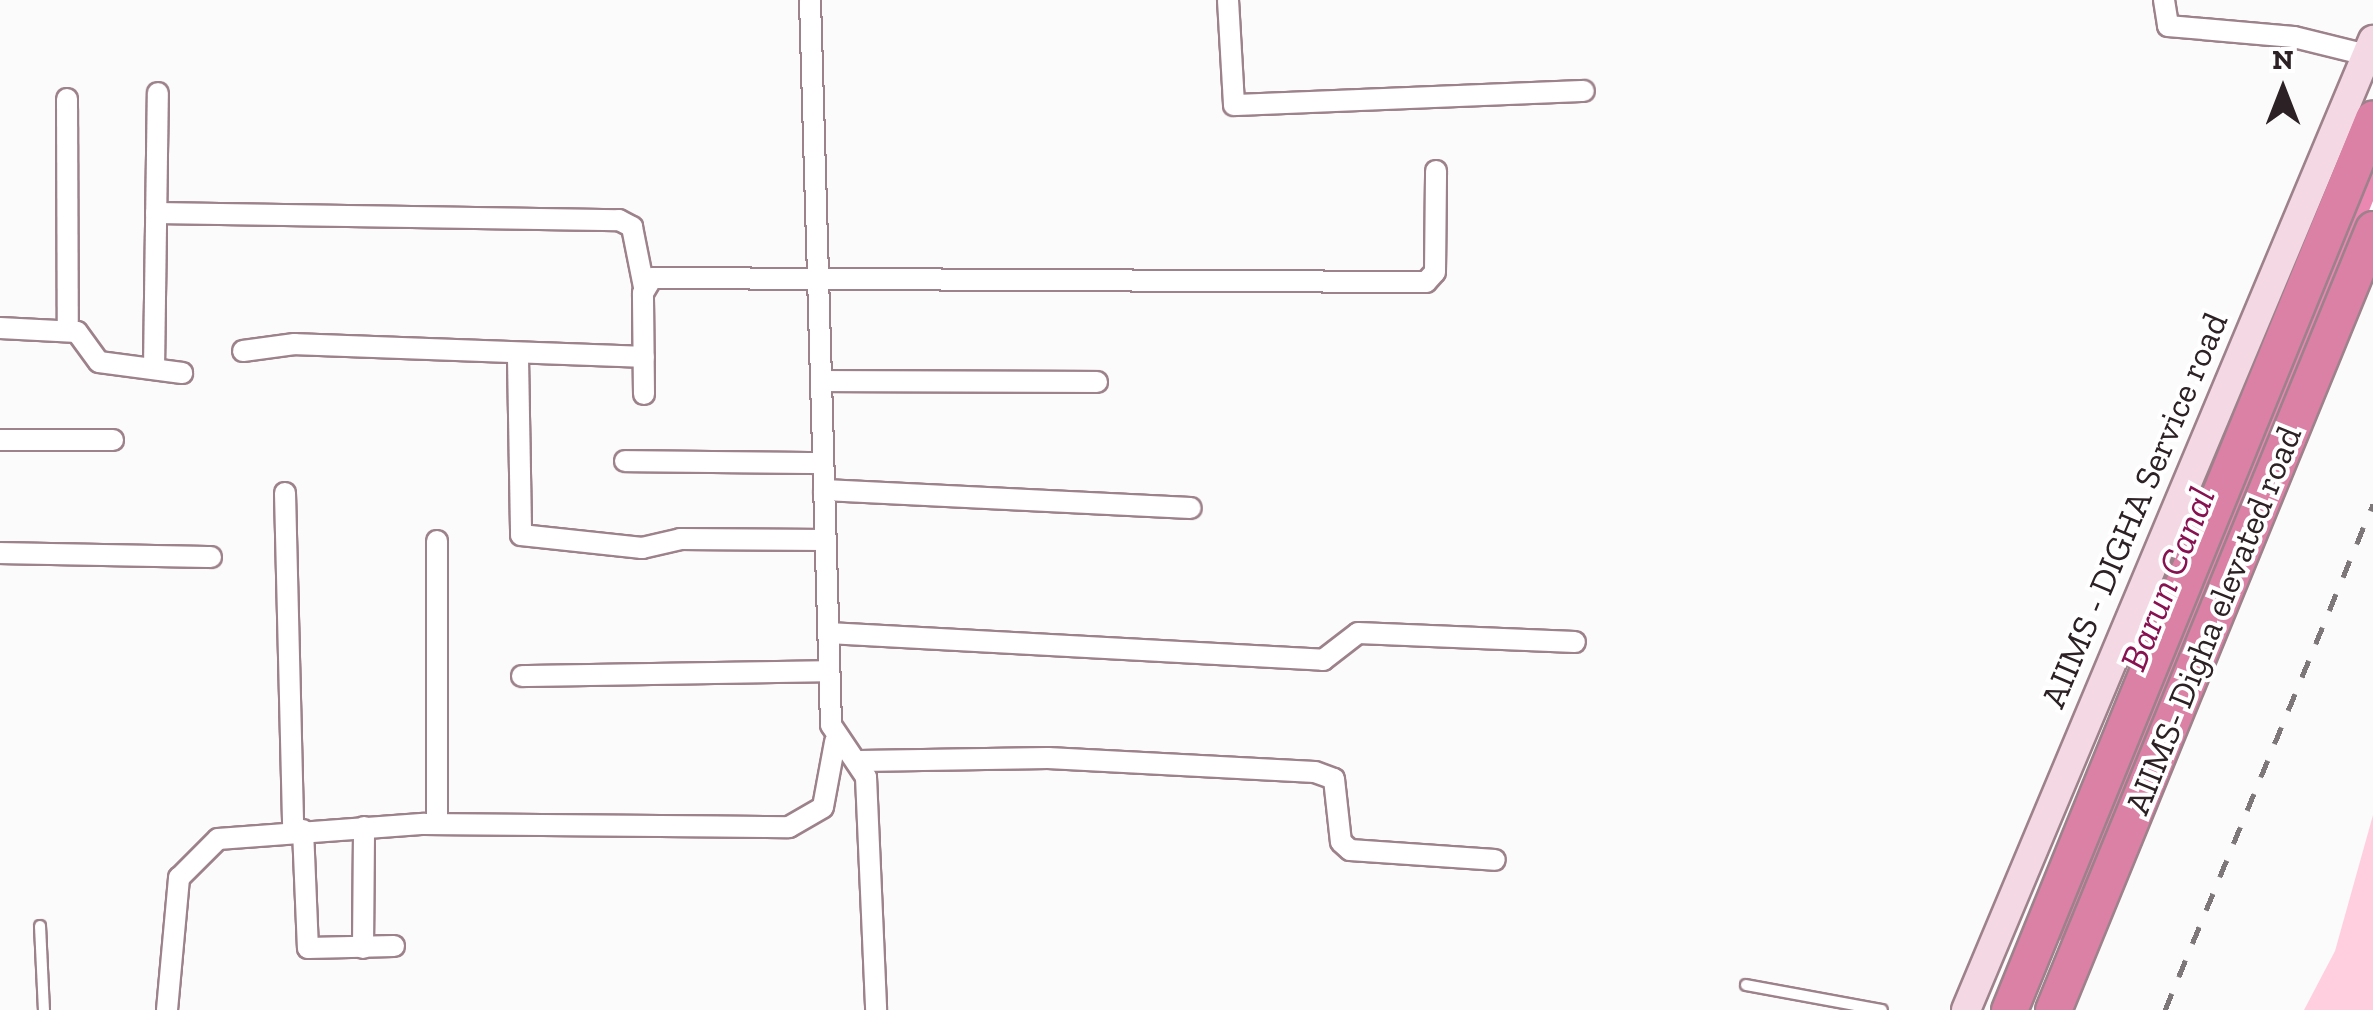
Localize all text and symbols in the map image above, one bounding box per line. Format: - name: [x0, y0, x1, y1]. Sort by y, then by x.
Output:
- north arrow: [2233, 40, 2333, 140]
- text: N: [2272, 43, 2294, 76]
- street label: AIIMS - DIGHA Service road: [2031, 306, 2237, 714]
- street label: AIIMS- Digha elevated road: [2116, 420, 2310, 820]
- water label: Barun Canal: [2111, 481, 2225, 677]

